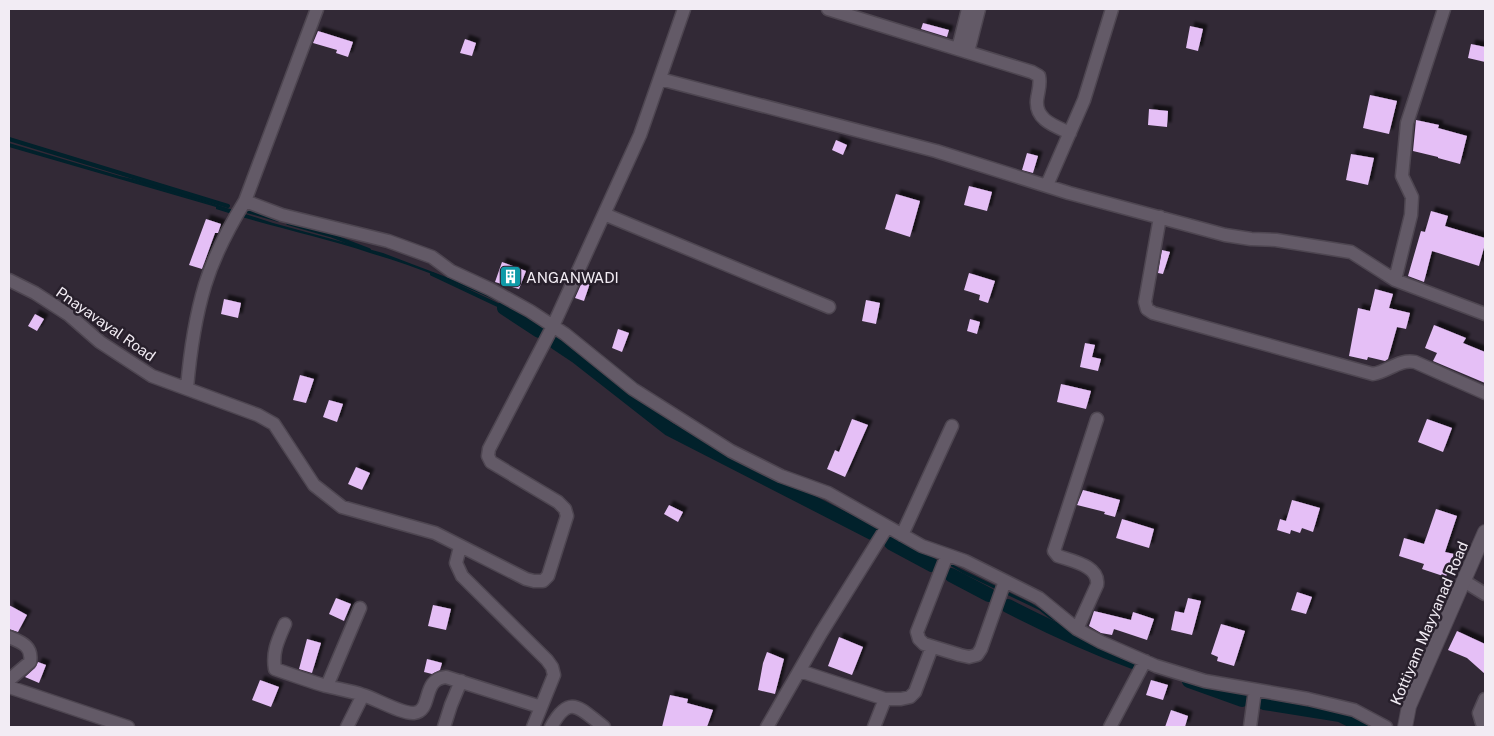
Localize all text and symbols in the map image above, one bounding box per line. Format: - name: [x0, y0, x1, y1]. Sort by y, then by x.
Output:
- building icon: ANGANWADI: [498, 265, 522, 289]
- place label: ANGANWADI: [526, 269, 619, 286]
- street label: Pnayavayal Road: [53, 283, 159, 365]
- street label: Kottiyam Mayyanad Road: [1387, 539, 1471, 707]

